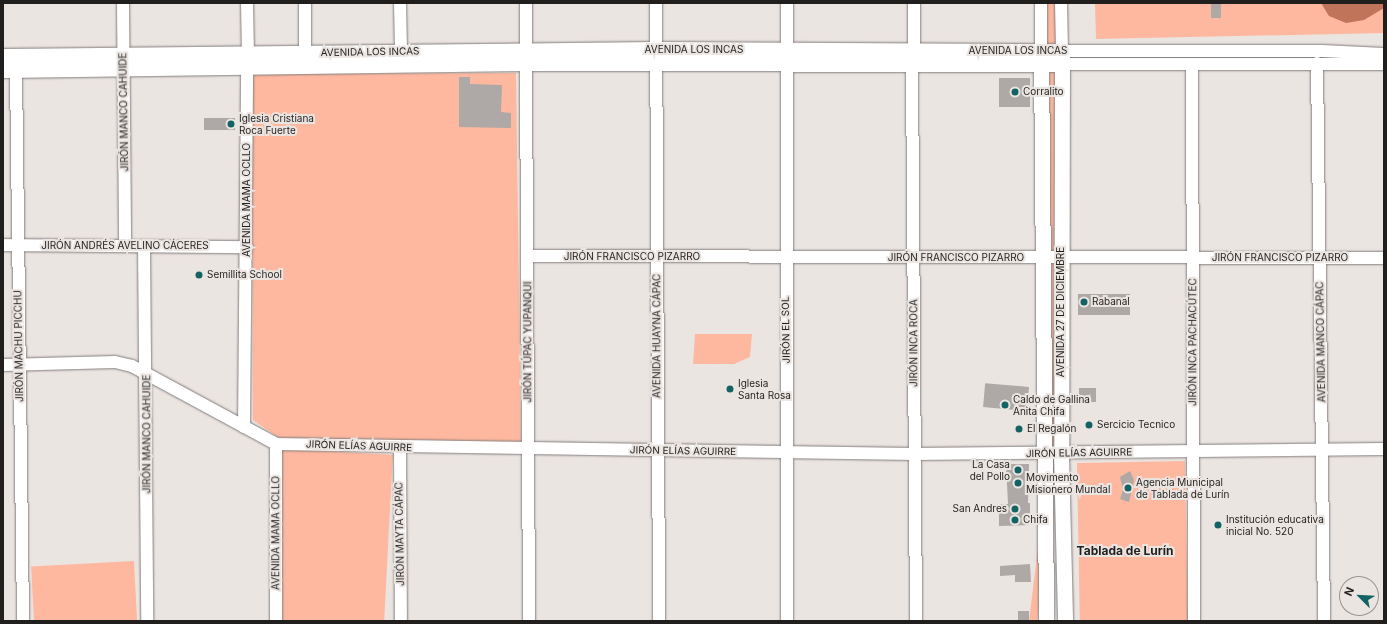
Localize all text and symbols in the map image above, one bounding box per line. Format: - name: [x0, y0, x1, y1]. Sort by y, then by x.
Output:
- street label: AVENIDA LOS INCAS: [645, 44, 743, 56]
- street label: AVENIDA LOS INCAS: [320, 45, 420, 59]
- street label: AVENIDA LOS INCAS: [969, 45, 1067, 57]
- street label: JIRÓN MANCO CAHUIDE: [117, 52, 131, 172]
- place label: Corralito: [1023, 86, 1064, 98]
- marker: Corralito: [1010, 87, 1020, 97]
- place label: Iglesia Cristiana Roca Fuerte: [239, 112, 314, 136]
- marker: Iglesia Cristiana Roca Fuerte: [226, 119, 236, 129]
- street label: AVENIDA MAMA OCLLO: [241, 143, 253, 257]
- street label: JIRÓN ANDRÉS AVELINO CÁCERES: [41, 240, 209, 252]
- street label: AVENIDA 27 DE DICIEMBRE: [1055, 247, 1067, 377]
- street label: JIRÓN FRANCISCO PIZARRO: [564, 251, 700, 263]
- street label: JIRÓN FRANCISCO PIZARRO: [888, 252, 1024, 264]
- street label: JIRÓN FRANCISCO PIZARRO: [1212, 252, 1348, 264]
- place label: Semillita School: [207, 269, 282, 281]
- marker: Semillita School: [194, 270, 204, 280]
- street label: AVENIDA HUAYNA CÁPAC: [651, 274, 663, 398]
- street label: JIRÓN INCA PACHACÚTEC: [1187, 278, 1199, 406]
- street label: JIRÓN TÚPAC YUPANQUI: [522, 281, 534, 403]
- street label: AVENIDA MANCO CÁPAC: [1314, 282, 1328, 402]
- street label: JIRÓN MACHU PICCHU: [12, 290, 26, 402]
- street label: JIRÓN EL SOL: [779, 296, 793, 364]
- place label: Rabanal: [1092, 296, 1130, 308]
- marker: Rabanal: [1079, 297, 1089, 307]
- street label: JIRÓN INCA ROCA: [908, 299, 920, 387]
- street label: JIRÓN MANCO CAHUIDE: [141, 375, 153, 493]
- place label: Iglesia Santa Rosa: [738, 377, 791, 400]
- marker: Iglesia Santa Rosa: [725, 384, 735, 394]
- place label: Caldo de Gallina Anita Chifa: [1013, 393, 1090, 416]
- marker: Caldo de Gallina Anita Chifa: [1000, 400, 1010, 410]
- place label: Sercicio Tecnico: [1097, 419, 1175, 431]
- marker: Sercicio Tecnico: [1084, 420, 1094, 430]
- place label: El Regalón: [1027, 423, 1076, 435]
- marker: El Regalón: [1014, 424, 1024, 434]
- street label: JIRÓN ELÍAS AGUIRRE: [306, 438, 412, 454]
- street label: JIRÓN ELÍAS AGUIRRE: [630, 444, 736, 458]
- street label: JIRÓN ELÍAS AGUIRRE: [1026, 446, 1132, 460]
- place label: La Casa del Pollo: [970, 458, 1010, 482]
- marker: La Casa del Pollo: [1013, 465, 1023, 475]
- place label: Movimento Misionero Mundal: [1026, 471, 1110, 494]
- street label: AVENIDA MAMA OCLLO: [270, 476, 282, 590]
- place label: Agencia Municipal de Tablada de Lurín: [1136, 476, 1229, 500]
- marker: Movimento Misionero Mundal: [1013, 478, 1023, 488]
- street label: JIRÓN MAYTA CÁPAC: [393, 482, 407, 586]
- marker: Agencia Municipal de Tablada de Lurín: [1123, 483, 1133, 493]
- place label: San Andres: [953, 503, 1007, 515]
- marker: San Andres: [1010, 504, 1020, 514]
- place label: Institución educativa inicial No. 520: [1226, 513, 1324, 536]
- place label: Chifa: [1023, 514, 1048, 526]
- marker: Chifa: [1010, 515, 1020, 525]
- marker: Institución educativa inicial No. 520: [1213, 520, 1223, 530]
- district label: Tablada de Lurín: [1077, 544, 1173, 558]
- north arrow: [1339, 576, 1379, 616]
- text: N: [1341, 585, 1357, 598]

